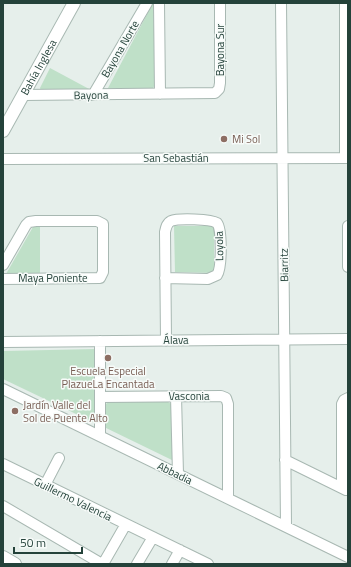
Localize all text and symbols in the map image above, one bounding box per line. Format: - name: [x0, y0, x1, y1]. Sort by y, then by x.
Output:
- street label: Bayona Norte: [97, 17, 143, 81]
- street label: Bayona Sur: [212, 23, 228, 76]
- street label: Bahía Inglesa: [16, 36, 61, 98]
- street label: Bayona: [74, 87, 109, 103]
- place label: Mi Sol: [232, 131, 260, 147]
- marker: Mi Sol: [219, 134, 229, 144]
- street label: San Sebastián: [143, 150, 209, 166]
- street label: Loyola: [211, 230, 227, 261]
- street label: Biarritz: [276, 248, 292, 282]
- street label: Maya Poniente: [18, 270, 88, 286]
- street label: Álava: [163, 332, 189, 348]
- marker: Escuela Especial PlazueLa Encantada: [103, 353, 113, 363]
- place label: Escuela Especial PlazueLa Encantada: [61, 363, 155, 392]
- street label: Vasconia: [168, 388, 210, 404]
- place label: Jardín Valle del Sol de Puente Alto: [23, 397, 108, 426]
- marker: Jardín Valle del Sol de Puente Alto: [10, 406, 20, 416]
- street label: Abbadia: [155, 458, 196, 489]
- street label: Guillermo Valencia: [31, 473, 115, 525]
- scale bar: [14, 529, 82, 555]
- text: 50 m: [20, 533, 46, 552]

